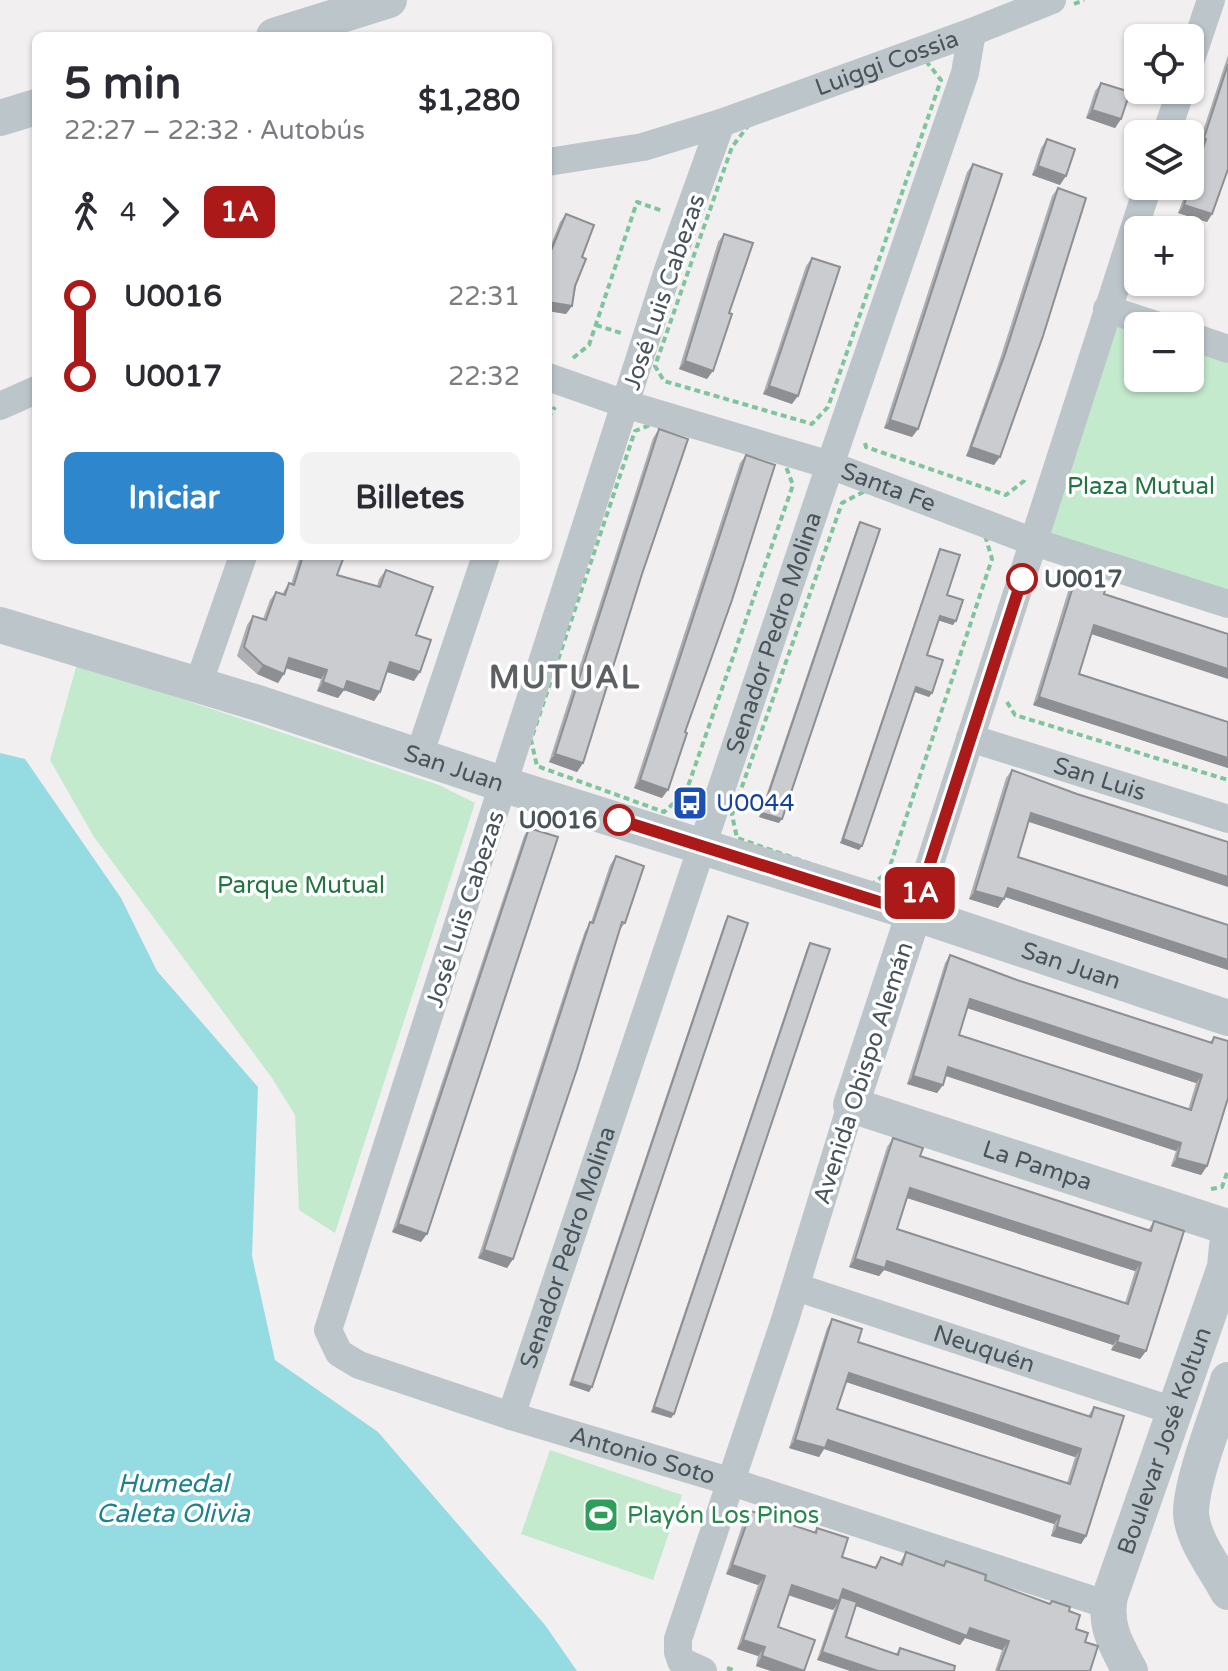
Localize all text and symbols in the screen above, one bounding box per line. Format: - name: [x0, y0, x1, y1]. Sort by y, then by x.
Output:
- street label: Luiggi Cossia: [811, 24, 962, 103]
- map controls: [1124, 24, 1204, 392]
- button: locate: [1124, 24, 1204, 104]
- text: 5 min: [64, 58, 181, 111]
- text: $1,280: [418, 82, 520, 119]
- text: 22:27 – 22:32 · Autobús: [64, 115, 365, 146]
- button: layers: [1124, 120, 1204, 200]
- icon: walk: [64, 190, 108, 234]
- icon: forward: [148, 190, 192, 234]
- street label: José Luis Cabezas: [617, 190, 712, 394]
- text: 1A: [220, 195, 259, 229]
- text: 4: [120, 197, 136, 228]
- button: +: [1124, 216, 1204, 296]
- text: U0016: [124, 278, 222, 315]
- text: 22:31: [448, 281, 520, 312]
- button: −: [1124, 312, 1204, 392]
- text: U0017: [124, 358, 222, 395]
- text: 22:32: [448, 361, 520, 392]
- button: Iniciar: [64, 452, 284, 544]
- button: Billetes: [300, 452, 520, 544]
- street label: Santa Fe: [837, 457, 940, 519]
- park label: Plaza Mutual: [1067, 472, 1215, 501]
- street label: Senador Pedro Molina: [720, 508, 828, 758]
- marker: U0017: [1007, 564, 1037, 594]
- place label: U0017: [1044, 565, 1122, 594]
- district label: MUTUAL: [489, 659, 641, 697]
- street label: San Juan: [400, 739, 507, 799]
- street label: San Luis: [1050, 751, 1149, 807]
- bus stop icon: U0044: [671, 784, 709, 822]
- place label: U0044: [716, 789, 794, 818]
- marker: U0016: [604, 805, 634, 835]
- place label: U0016: [519, 806, 597, 835]
- street label: José Luis Cabezas: [420, 807, 511, 1011]
- line badge: 1A: [884, 867, 956, 919]
- park label: Parque Mutual: [217, 871, 385, 900]
- text: 1A: [901, 876, 939, 910]
- street label: San Juan: [1017, 936, 1124, 996]
- street label: Avenida Obispo Alemán: [807, 938, 920, 1208]
- street label: Senador Pedro Molina: [514, 1123, 622, 1372]
- street label: La Pampa: [979, 1135, 1096, 1197]
- street label: Neuquén: [930, 1319, 1038, 1379]
- street label: Boulevar José Koltun: [1112, 1323, 1218, 1559]
- street label: Antonio Soto: [566, 1420, 719, 1491]
- water label: Humedal Caleta Olivia: [96, 1468, 251, 1529]
- sports icon: Playón Los Pinos: [582, 1496, 620, 1534]
- place label: Playón Los Pinos: [627, 1501, 819, 1530]

